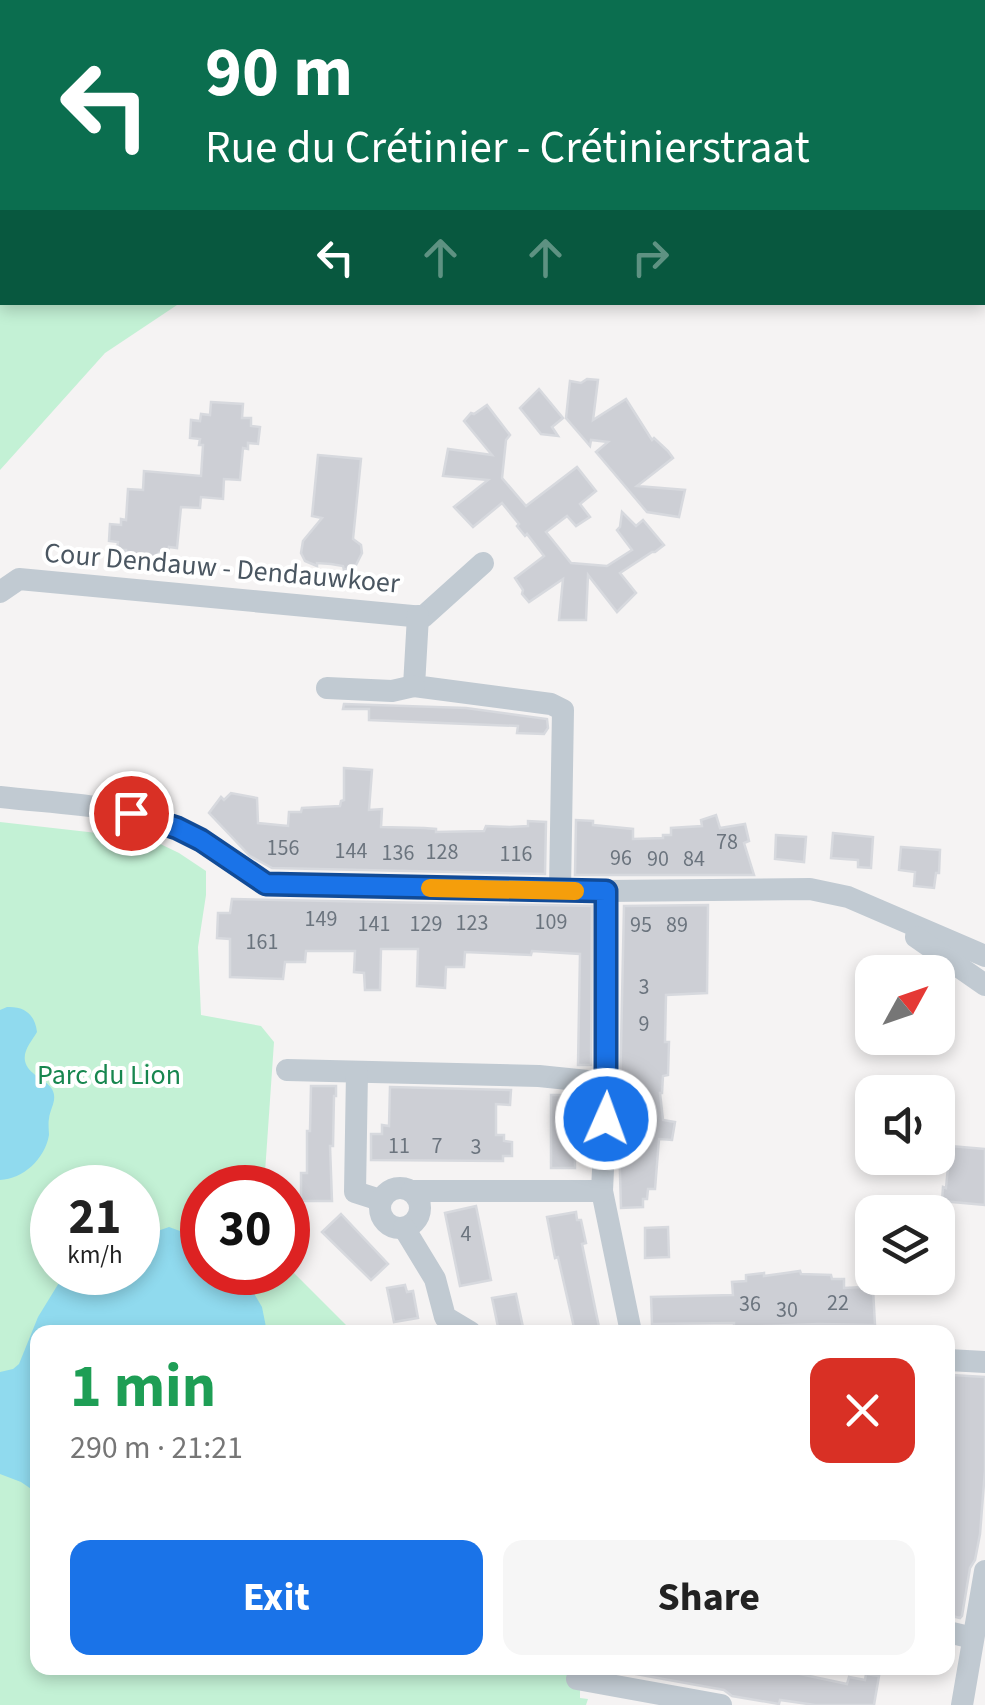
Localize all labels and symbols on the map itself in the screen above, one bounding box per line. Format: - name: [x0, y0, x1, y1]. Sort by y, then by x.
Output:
- street label: Cour Dendauw - Dendauwkoer: [43, 533, 402, 603]
- pin: [89, 771, 174, 856]
- house number: 78: [716, 826, 738, 858]
- house number: 156: [267, 832, 299, 864]
- house number: 144: [335, 835, 367, 867]
- house number: 128: [426, 836, 458, 868]
- house number: 136: [382, 837, 414, 869]
- house number: 116: [500, 838, 532, 870]
- house number: 96: [610, 842, 632, 874]
- house number: 90: [647, 843, 669, 875]
- house number: 84: [683, 843, 705, 875]
- house number: 149: [305, 903, 337, 935]
- house number: 109: [535, 906, 567, 938]
- house number: 123: [456, 907, 488, 939]
- house number: 141: [358, 908, 390, 940]
- house number: 129: [410, 908, 442, 940]
- house number: 95: [630, 909, 652, 941]
- house number: 89: [666, 909, 688, 941]
- house number: 161: [246, 926, 278, 958]
- north arrow: [855, 955, 955, 1055]
- house number: 3: [639, 971, 649, 1003]
- house number: 9: [639, 1008, 649, 1040]
- park label: Parc du Lion: [37, 1055, 181, 1095]
- position arrow: [554, 1067, 658, 1171]
- house number: 11: [388, 1130, 410, 1162]
- house number: 7: [432, 1130, 443, 1162]
- house number: 3: [471, 1131, 481, 1163]
- speed limit sign: 30: [180, 1165, 310, 1295]
- house number: 4: [461, 1218, 472, 1250]
- house number: 22: [827, 1287, 849, 1319]
- house number: 36: [739, 1288, 761, 1320]
- house number: 30: [776, 1294, 798, 1326]

